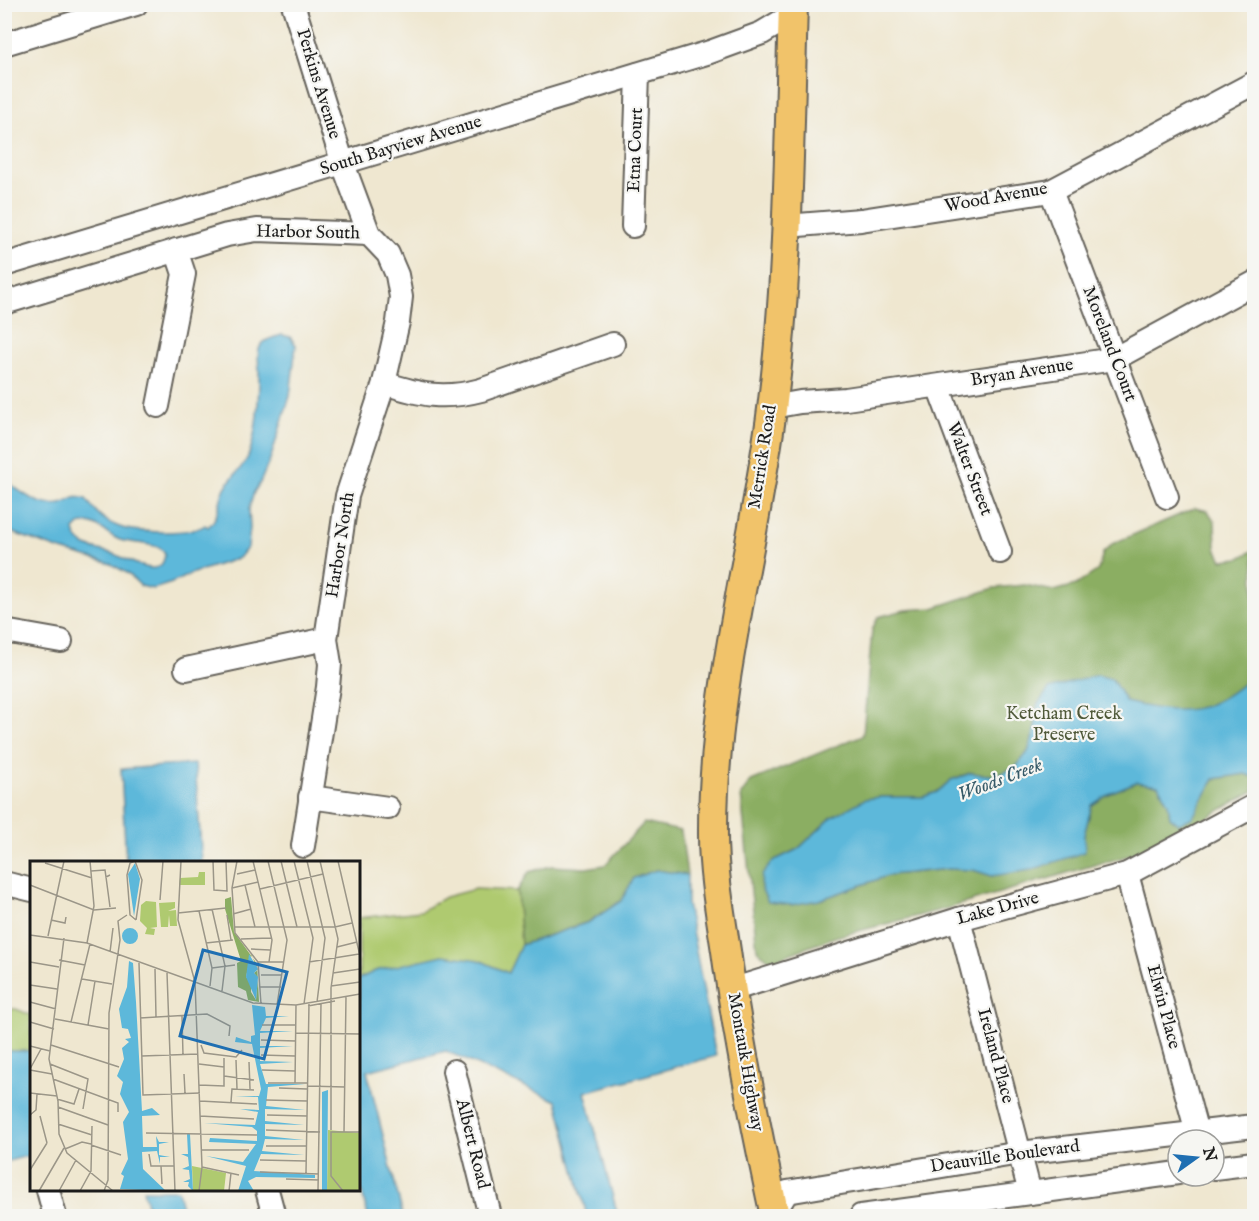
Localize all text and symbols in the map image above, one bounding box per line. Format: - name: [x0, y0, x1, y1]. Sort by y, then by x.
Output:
- street label: Perkins Avenue: [290, 26, 346, 142]
- street label: Etna Court: [623, 107, 649, 193]
- street label: South Bayview Avenue: [317, 110, 485, 182]
- street label: Wood Avenue: [943, 178, 1049, 218]
- street label: Harbor South: [256, 221, 360, 245]
- street label: Moreland Court: [1076, 283, 1142, 405]
- street label: Bryan Avenue: [969, 354, 1075, 392]
- street label: Merrick Road: [743, 403, 783, 511]
- street label: Walter Street: [941, 419, 997, 519]
- street label: Harbor North: [321, 490, 361, 600]
- park label: Ketcham Creek Preserve: [1006, 703, 1122, 747]
- water label: Woods Creek: [954, 752, 1046, 808]
- inset map: [30, 861, 360, 1191]
- street label: Lake Drive: [954, 887, 1042, 931]
- street label: Elwin Place: [1141, 962, 1185, 1052]
- street label: Montauk Highway: [721, 991, 769, 1133]
- street label: Ireland Place: [971, 1006, 1019, 1106]
- street label: Albert Road: [449, 1095, 494, 1192]
- north arrow: [1166, 1128, 1226, 1188]
- street label: Deauville Boulevard: [929, 1135, 1082, 1179]
- text: N: [1197, 1144, 1220, 1164]

